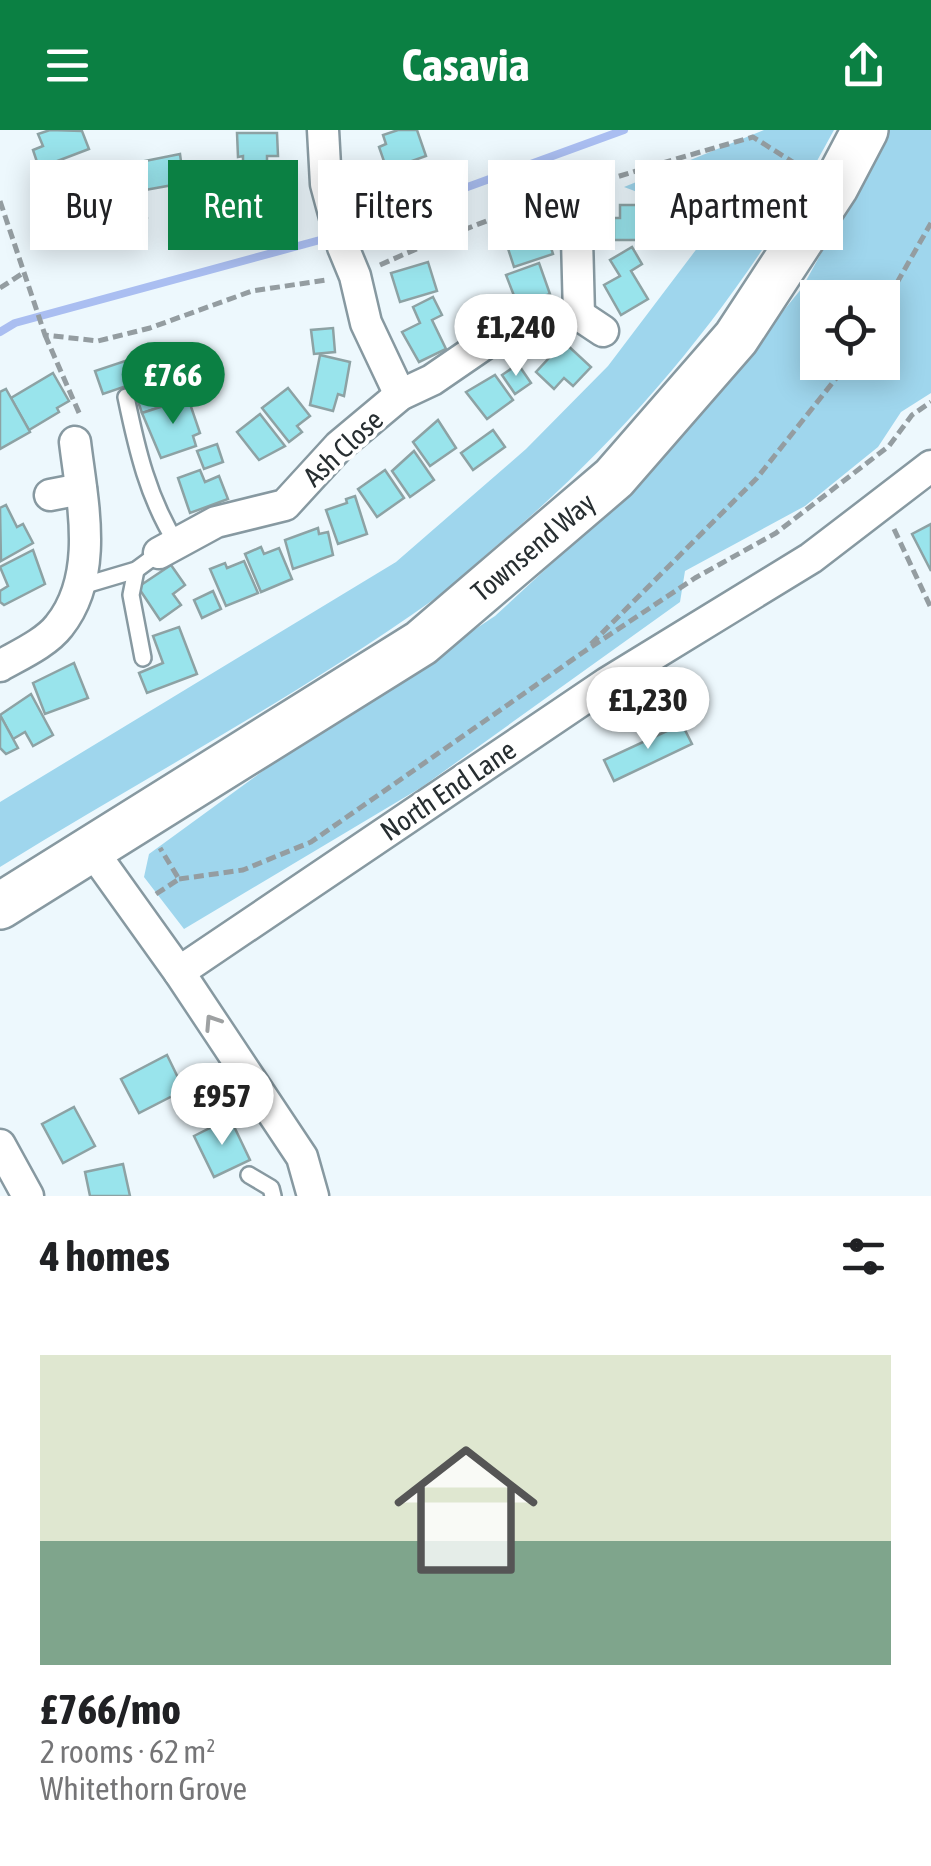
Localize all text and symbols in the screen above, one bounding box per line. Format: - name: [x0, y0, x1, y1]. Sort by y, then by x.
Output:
- icon: menu: [40, 38, 95, 93]
- icon: share: [836, 38, 891, 93]
- text: Casavia: [402, 39, 529, 91]
- chip: Buy: [30, 160, 148, 250]
- chip: Rent: [168, 160, 298, 250]
- chip: Filters: [318, 160, 468, 250]
- chip: New: [488, 160, 615, 250]
- chip: Apartment: [635, 160, 843, 250]
- map controls: [800, 280, 900, 380]
- button: locate: [800, 280, 900, 380]
- pin: £1,240: [435, 294, 597, 379]
- text: £1,240: [476, 308, 556, 345]
- pin: £766: [114, 342, 232, 427]
- text: £766: [144, 356, 202, 393]
- street label: Ash Close: [297, 403, 389, 493]
- street label: Townsend Way: [465, 486, 601, 608]
- pin: £1,230: [567, 667, 729, 752]
- text: £1,230: [608, 681, 688, 718]
- street label: North End Lane: [374, 733, 522, 847]
- one-way arrow: [206, 1015, 225, 1033]
- pin: £957: [163, 1063, 281, 1148]
- text: £957: [193, 1077, 251, 1114]
- icon: filters: [836, 1229, 891, 1284]
- text: 4 homes: [40, 1232, 170, 1280]
- icon: home: [376, 1420, 556, 1600]
- text: £766/mo: [40, 1685, 181, 1733]
- text: 2 rooms · 62 m²: [40, 1733, 215, 1770]
- text: Whitethorn Grove: [40, 1770, 247, 1807]

